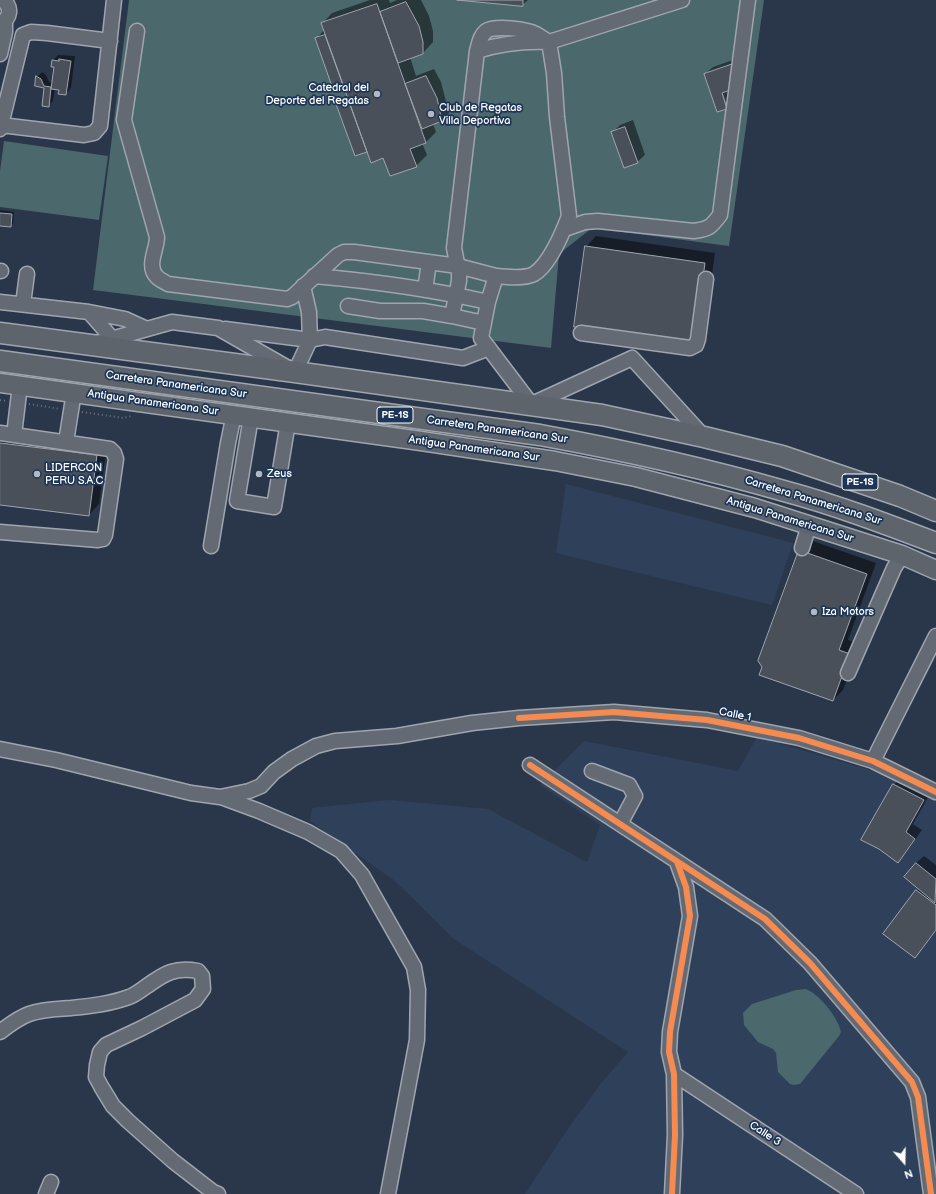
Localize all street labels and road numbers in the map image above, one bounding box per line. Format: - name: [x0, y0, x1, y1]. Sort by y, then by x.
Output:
- street label: Carretera Panamericana Sur: [105, 369, 247, 401]
- street label: Antigua Panamericana Sur: [87, 387, 219, 419]
- road number: PE-1S: [377, 407, 413, 423]
- street label: Carretera Panamericana Sur: [426, 414, 568, 446]
- street label: Antigua Panamericana Sur: [408, 433, 540, 465]
- street label: Carretera Panamericana Sur: [743, 474, 883, 528]
- road number: PE-1S: [842, 474, 878, 490]
- street label: Antigua Panamericana Sur: [725, 494, 855, 546]
- street label: Calle 1: [718, 705, 752, 725]
- street label: Calle 3: [747, 1119, 783, 1149]

